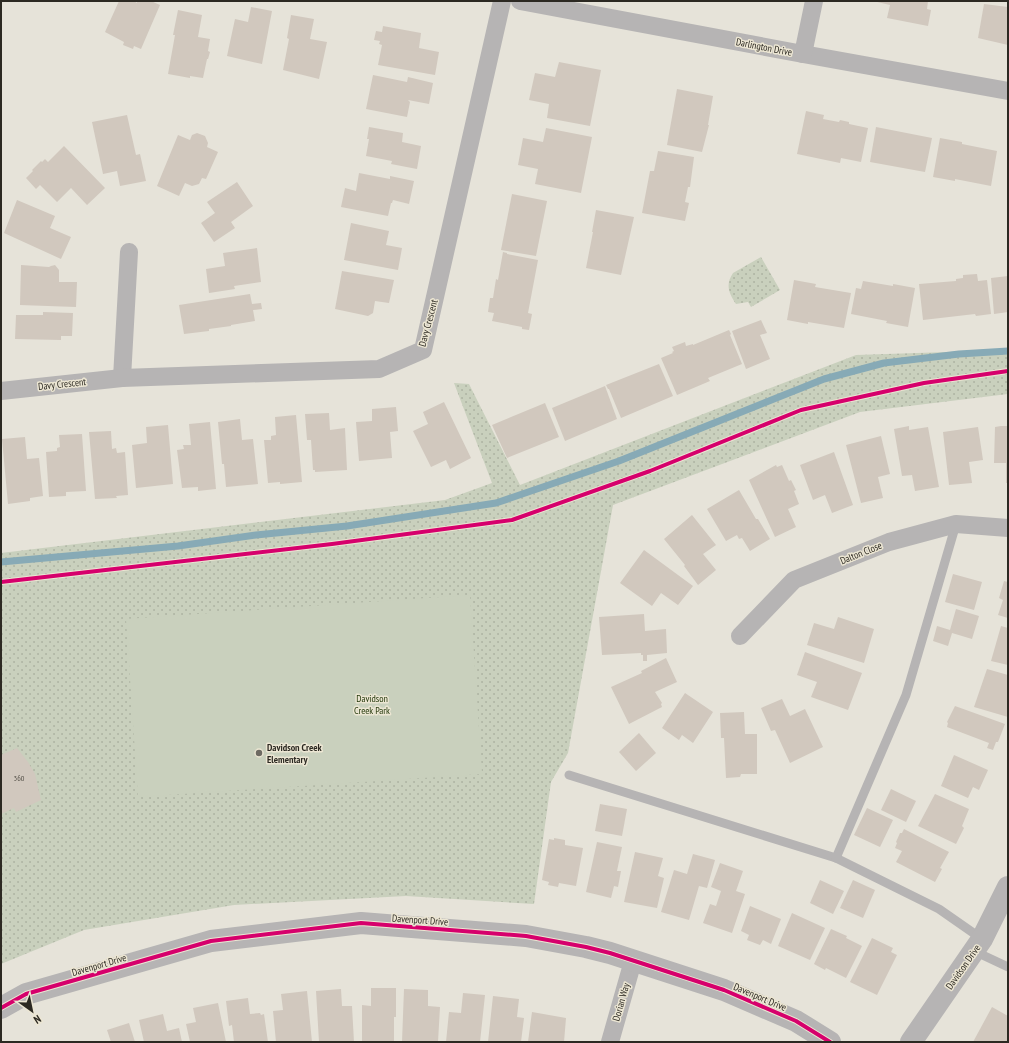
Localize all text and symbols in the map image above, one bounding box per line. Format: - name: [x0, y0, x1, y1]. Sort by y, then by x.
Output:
- street label: Darlington Drive: [735, 35, 793, 59]
- street label: Davy Crescent: [415, 298, 441, 348]
- street label: Davy Crescent: [37, 375, 87, 393]
- street label: Dalton Close: [838, 539, 884, 567]
- park label: Davidson Creek Park: [354, 692, 390, 717]
- place label: Davidson Creek Elementary: [267, 741, 323, 766]
- marker: Davidson Creek Elementary: [254, 748, 264, 758]
- house number: 360: [14, 773, 25, 783]
- street label: Davenport Drive: [391, 912, 449, 928]
- street label: Davidson Drive: [943, 942, 983, 992]
- street label: Davenport Drive: [70, 951, 128, 979]
- street label: Davenport Drive: [732, 980, 788, 1014]
- street label: Dorian Way: [609, 981, 633, 1023]
- north arrow: [12, 991, 52, 1031]
- text: N: [31, 1012, 44, 1027]

